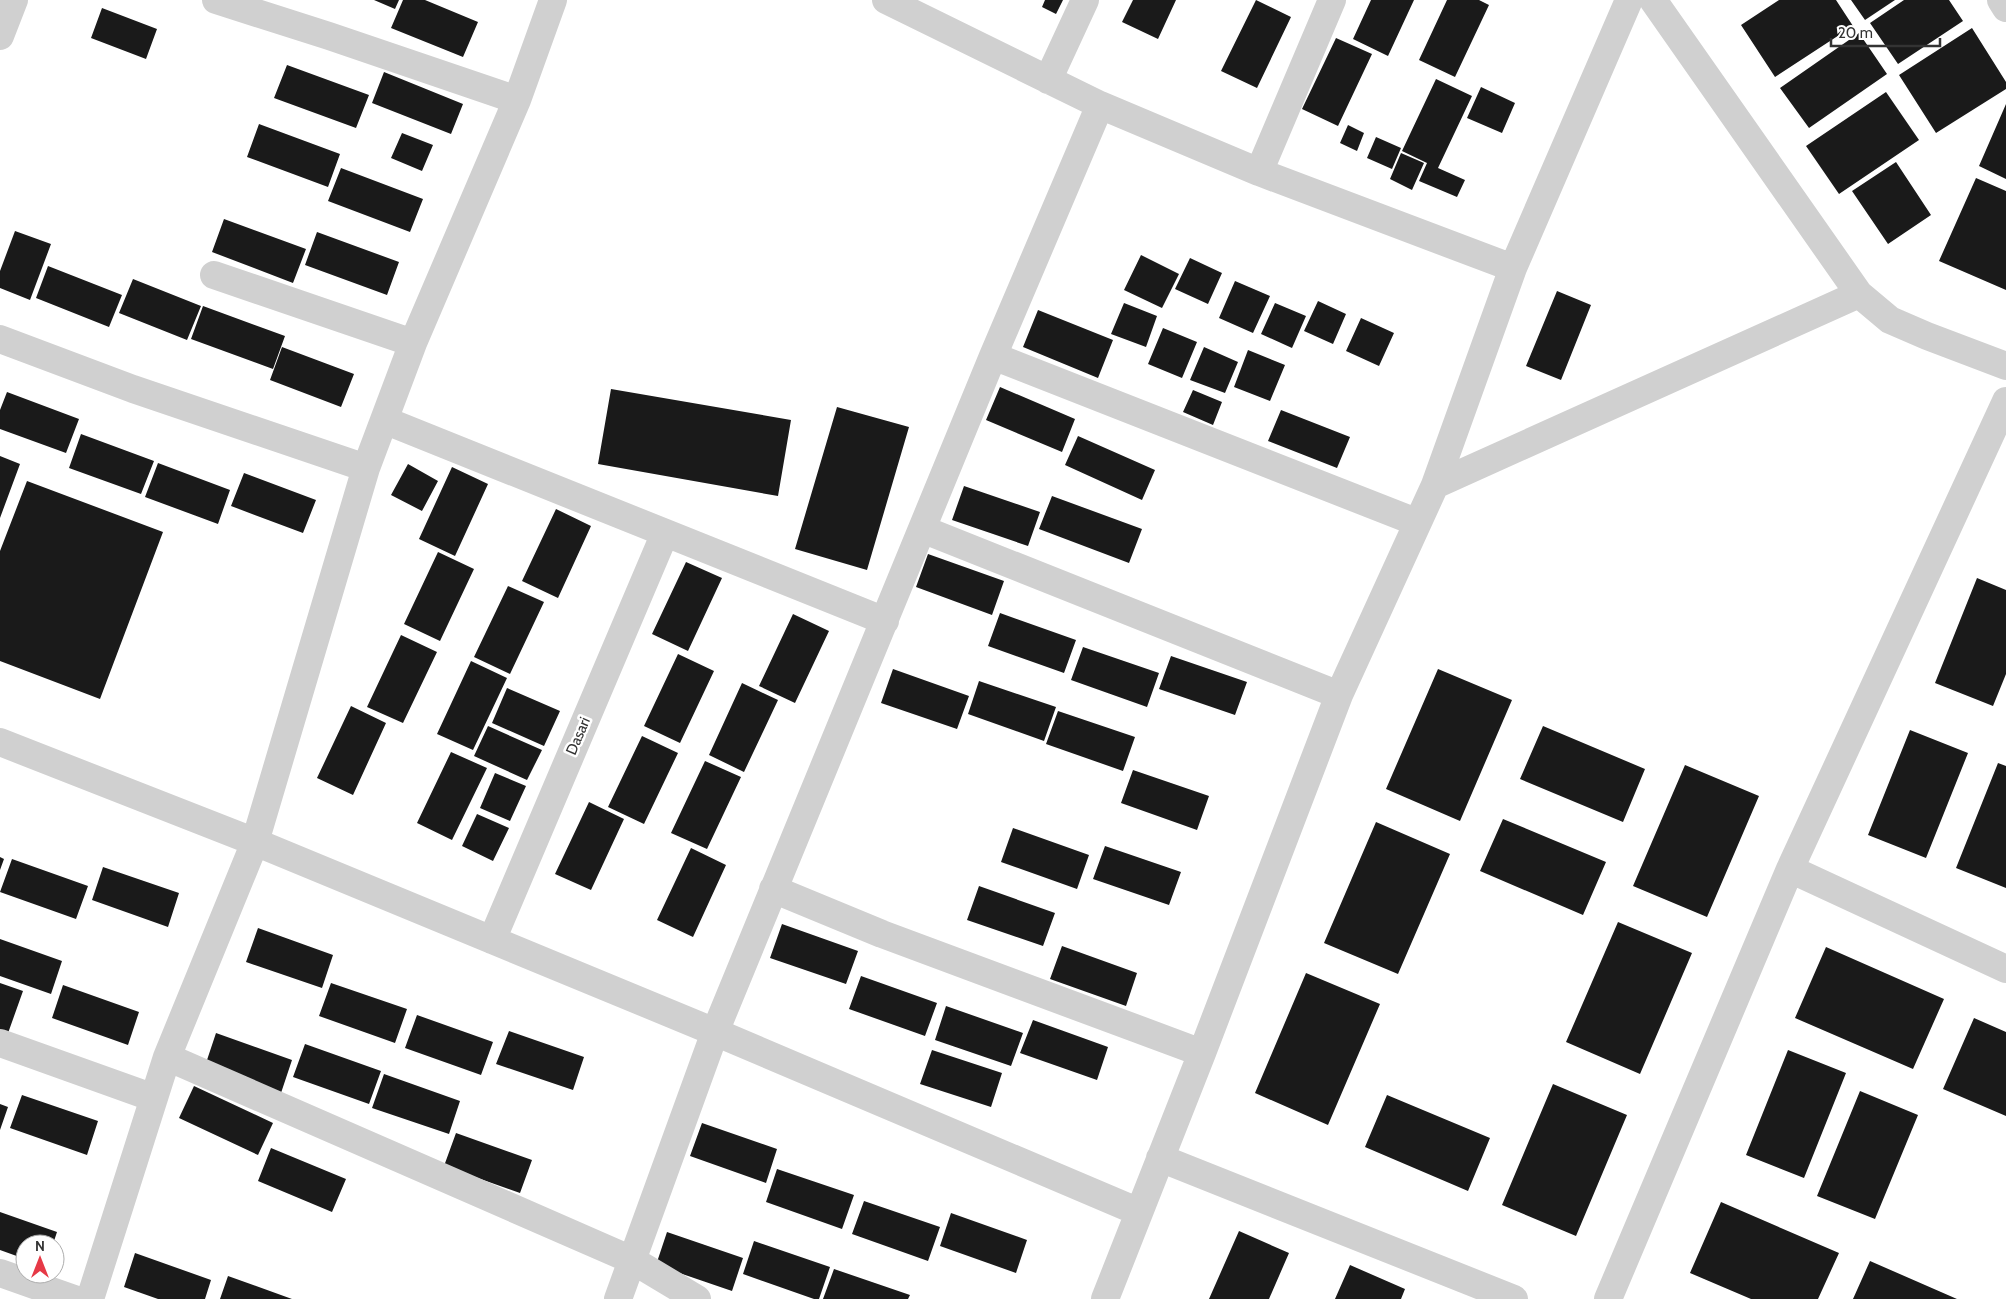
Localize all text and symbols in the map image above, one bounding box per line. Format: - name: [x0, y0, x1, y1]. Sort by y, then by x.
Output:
- scale bar: [1831, 15, 1940, 47]
- text: 20 m: [1838, 24, 1873, 42]
- street label: Dasari: [562, 714, 594, 758]
- north arrow: [15, 1234, 65, 1284]
- text: N: [35, 1237, 45, 1255]

